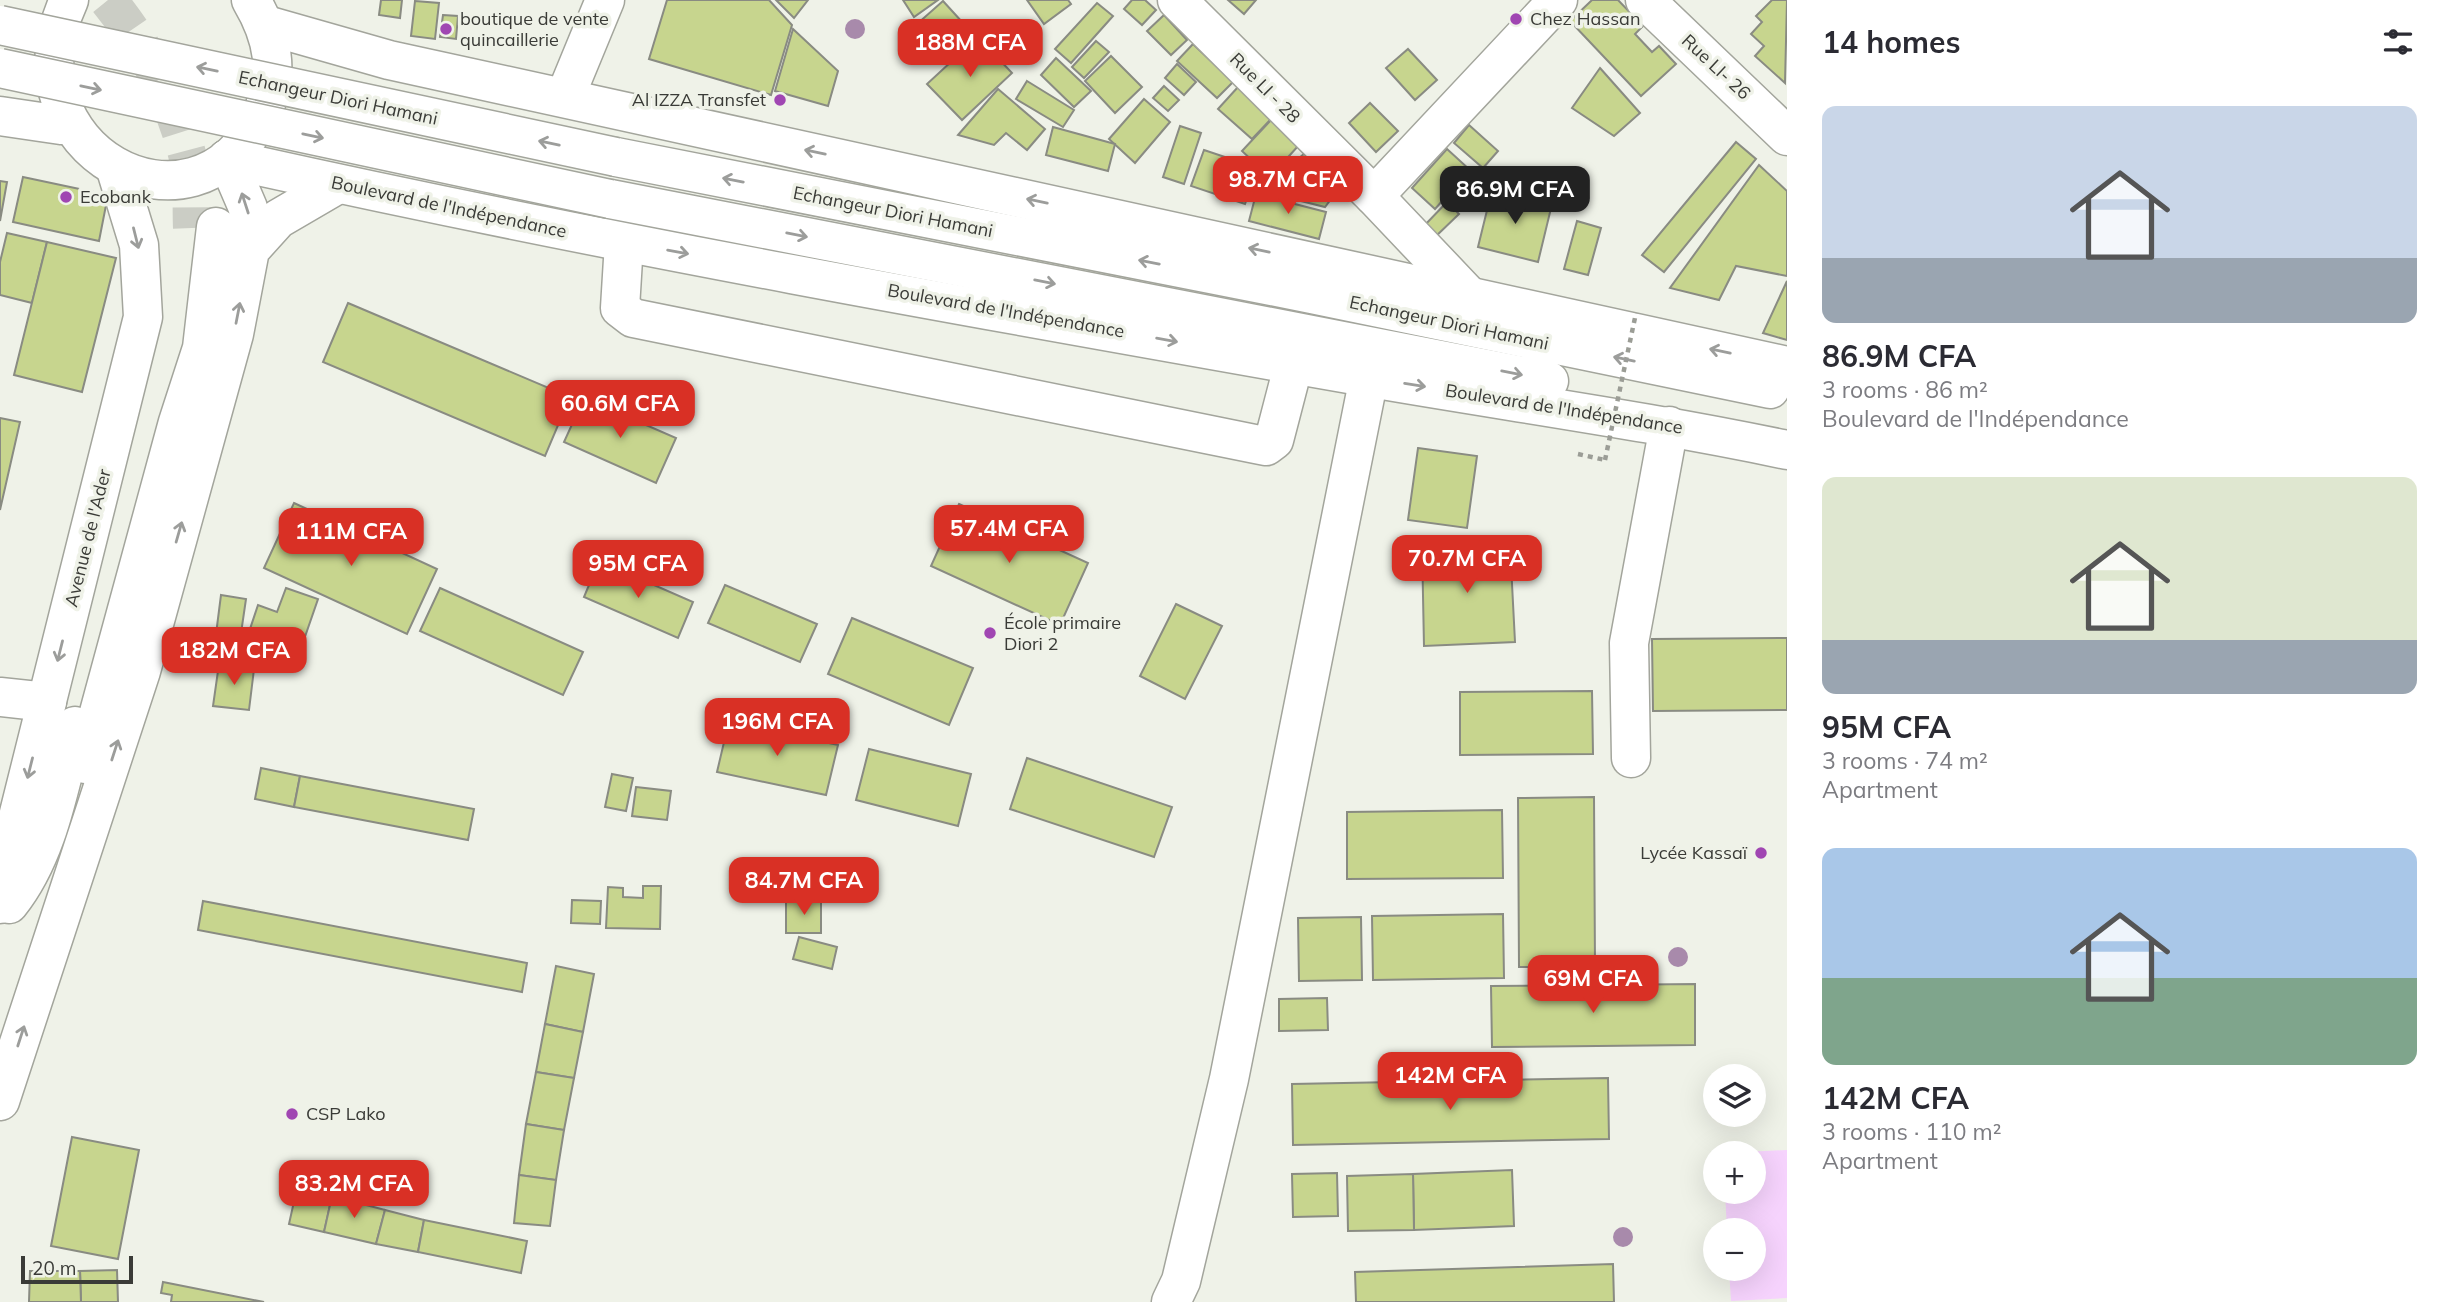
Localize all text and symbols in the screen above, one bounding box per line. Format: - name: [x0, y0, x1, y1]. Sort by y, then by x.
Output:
- place label: boutique de vente quincaillerie: [460, 7, 609, 51]
- place label: Chez Hassan: [1530, 7, 1640, 30]
- marker: Chez Hassan: [1508, 11, 1524, 27]
- pin: 188M CFA: [898, 20, 1042, 79]
- marker: boutique de vente quincaillerie: [438, 21, 454, 37]
- text: 14 homes: [1822, 23, 1961, 61]
- icon: filters: [2379, 23, 2417, 61]
- text: 188M CFA: [914, 27, 1026, 56]
- street label: Rue LI- 26: [1677, 29, 1756, 104]
- street label: Rue LI - 28: [1225, 48, 1305, 128]
- one-way arrow: [196, 62, 219, 76]
- street label: Echangeur Diori Hamani: [236, 65, 440, 130]
- one-way arrow: [79, 81, 102, 95]
- place label: Al IZZA Transfet: [632, 88, 766, 111]
- marker: Al IZZA Transfet: [772, 92, 788, 108]
- one-way arrow: [301, 129, 324, 143]
- one-way arrow: [538, 136, 561, 149]
- one-way arrow: [804, 144, 827, 158]
- icon: home: [2057, 152, 2183, 278]
- pin: 98.7M CFA: [1208, 156, 1368, 216]
- text: 98.7M CFA: [1229, 164, 1347, 193]
- pin: 86.9M CFA: [1435, 166, 1595, 226]
- street label: Boulevard de l'Indépendance: [329, 170, 569, 243]
- one-way arrow: [722, 173, 745, 187]
- text: 86.9M CFA: [1456, 174, 1574, 203]
- street label: Echangeur Diori Hamani: [791, 181, 995, 242]
- place label: Ecobank: [80, 185, 152, 208]
- marker: Ecobank: [58, 189, 74, 205]
- one-way arrow: [237, 193, 250, 215]
- one-way arrow: [1026, 193, 1049, 207]
- one-way arrow: [130, 226, 143, 249]
- one-way arrow: [785, 229, 808, 242]
- one-way arrow: [1248, 243, 1271, 256]
- one-way arrow: [666, 246, 689, 260]
- one-way arrow: [1138, 255, 1161, 268]
- one-way arrow: [1033, 276, 1056, 290]
- street label: Boulevard de l'Indépendance: [886, 278, 1126, 343]
- street label: Echangeur Diori Hamani: [1347, 290, 1551, 355]
- one-way arrow: [232, 302, 245, 324]
- one-way arrow: [1155, 334, 1178, 347]
- text: 86.9M CFA: [1822, 337, 1976, 375]
- one-way arrow: [1709, 344, 1732, 358]
- one-way arrow: [1613, 352, 1636, 366]
- one-way arrow: [1500, 367, 1523, 381]
- text: 3 rooms · 86 m²: [1822, 375, 1988, 404]
- street label: Boulevard de l'Indépendance: [1444, 378, 1684, 439]
- one-way arrow: [1403, 379, 1426, 392]
- pin: 60.6M CFA: [540, 380, 700, 440]
- text: 60.6M CFA: [561, 388, 679, 417]
- text: Boulevard de l'Indépendance: [1822, 404, 2129, 433]
- street label: Avenue de l'Ader: [59, 466, 116, 609]
- pin: 57.4M CFA: [929, 505, 1089, 565]
- pin: 111M CFA: [279, 508, 423, 568]
- text: 57.4M CFA: [950, 513, 1068, 542]
- text: 111M CFA: [295, 516, 407, 545]
- one-way arrow: [173, 521, 186, 544]
- icon: home: [2057, 523, 2183, 649]
- pin: 70.7M CFA: [1387, 536, 1547, 595]
- pin: 95M CFA: [573, 540, 703, 600]
- text: 70.7M CFA: [1408, 543, 1526, 572]
- text: 95M CFA: [589, 548, 687, 577]
- place label: École primaire Diori 2: [1004, 611, 1121, 655]
- marker: École primaire Diori 2: [982, 625, 998, 641]
- pin: 182M CFA: [162, 628, 306, 687]
- text: 182M CFA: [178, 635, 290, 664]
- one-way arrow: [53, 639, 66, 662]
- pin: 196M CFA: [705, 698, 849, 758]
- text: 196M CFA: [721, 706, 833, 735]
- text: 95M CFA: [1822, 708, 1951, 746]
- one-way arrow: [110, 740, 122, 762]
- text: 3 rooms · 74 m²: [1822, 746, 1988, 775]
- one-way arrow: [23, 757, 36, 779]
- text: Apartment: [1822, 775, 1938, 804]
- place label: Lycée Kassaï: [1640, 841, 1748, 864]
- marker: Lycée Kassaï: [1753, 845, 1769, 861]
- pin: 84.7M CFA: [724, 858, 884, 917]
- text: 84.7M CFA: [745, 865, 863, 894]
- icon: home: [2057, 894, 2183, 1020]
- pin: 69M CFA: [1528, 956, 1658, 1015]
- text: 69M CFA: [1544, 963, 1642, 992]
- one-way arrow: [15, 1025, 28, 1047]
- pin: 142M CFA: [1378, 1052, 1522, 1112]
- text: 142M CFA: [1394, 1060, 1506, 1089]
- map controls: [1703, 1064, 1766, 1281]
- button: layers: [1703, 1064, 1766, 1127]
- text: 142M CFA: [1822, 1079, 1969, 1117]
- place label: CSP Lako: [306, 1102, 386, 1125]
- marker: CSP Lako: [284, 1106, 300, 1122]
- text: 3 rooms · 110 m²: [1822, 1117, 2002, 1146]
- button: +: [1703, 1141, 1766, 1204]
- text: Apartment: [1822, 1146, 1938, 1175]
- pin: 83.2M CFA: [274, 1160, 434, 1220]
- text: 83.2M CFA: [295, 1168, 413, 1197]
- button: −: [1703, 1218, 1766, 1281]
- scale bar: [21, 1253, 133, 1285]
- text: 20 m: [32, 1256, 76, 1280]

